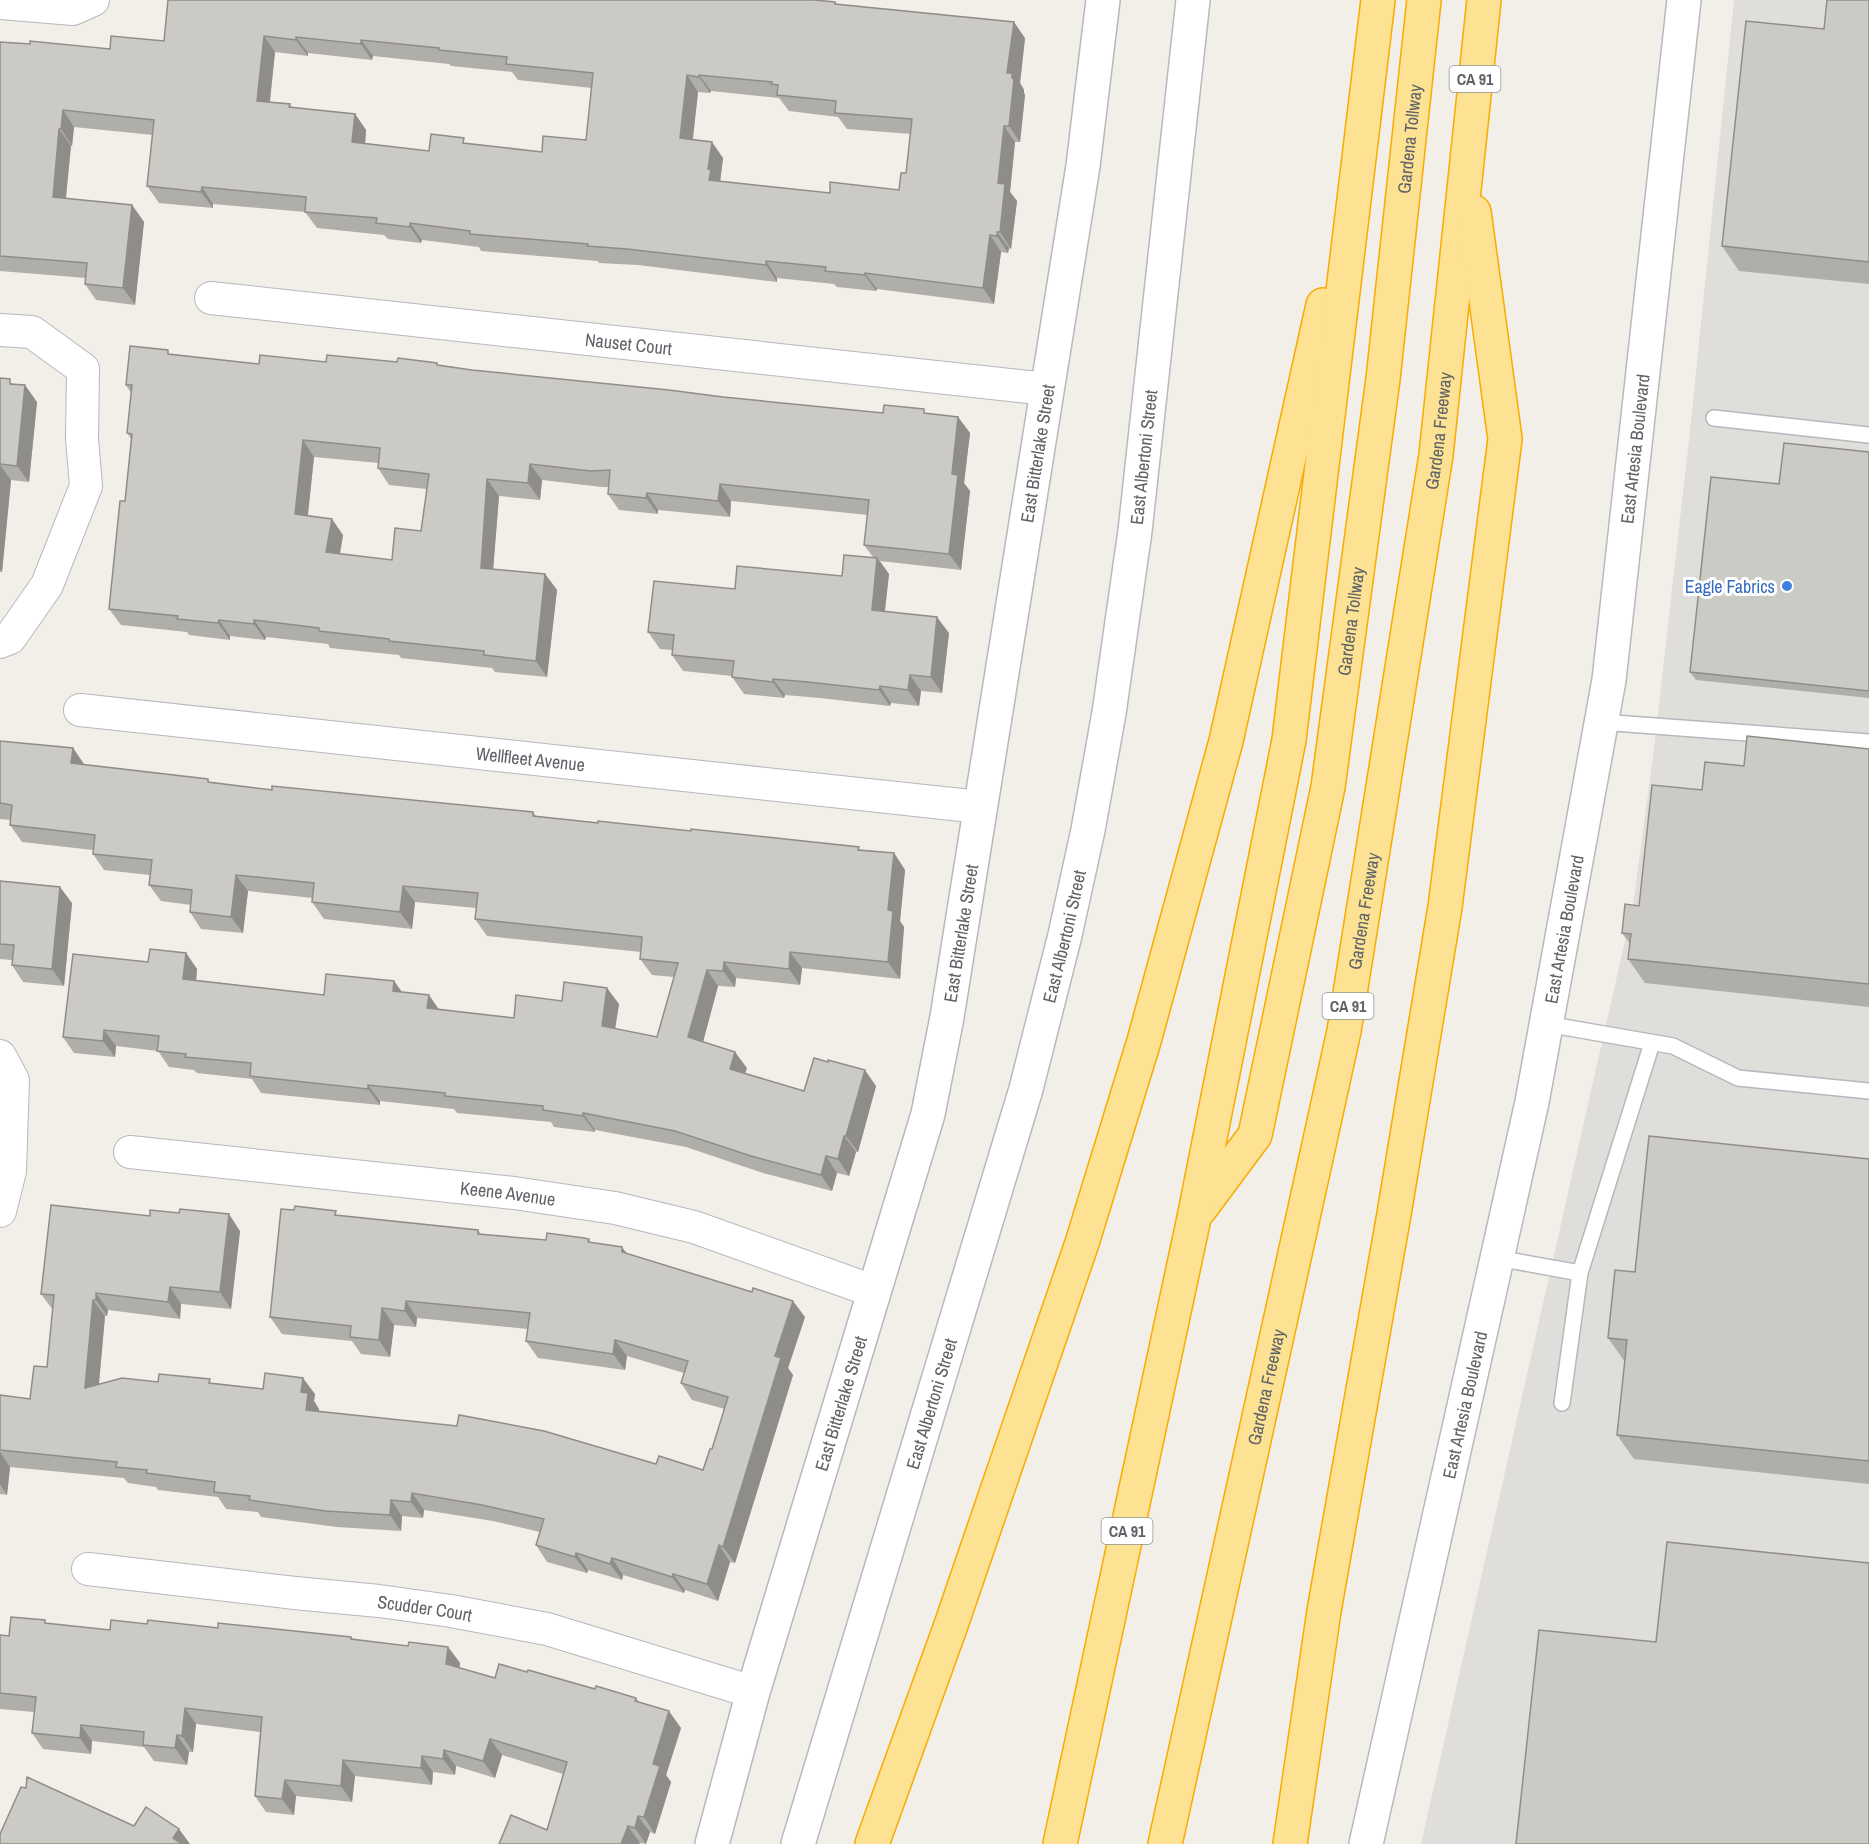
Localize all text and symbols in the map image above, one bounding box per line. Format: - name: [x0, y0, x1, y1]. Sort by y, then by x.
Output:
- road number: CA 91: [1450, 66, 1500, 92]
- street label: Gardena Tollway: [1391, 82, 1427, 195]
- street label: Nauset Court: [584, 326, 673, 361]
- street label: Gardena Freeway: [1418, 370, 1457, 491]
- street label: East Artesia Boulevard: [1614, 373, 1655, 525]
- street label: East Bitterlake Street: [1014, 382, 1060, 524]
- street label: East Albertoni Street: [1123, 388, 1163, 526]
- street label: Gardena Tollway: [1331, 565, 1370, 677]
- place label: Eagle Fabrics: [1685, 574, 1775, 599]
- marker: Eagle Fabrics: [1780, 579, 1794, 593]
- street label: Wellfleet Avenue: [475, 740, 586, 777]
- street label: Gardena Freeway: [1341, 850, 1385, 971]
- street label: East Artesia Boulevard: [1538, 853, 1589, 1005]
- street label: East Bitterlake Street: [937, 862, 984, 1004]
- street label: East Albertoni Street: [1036, 868, 1091, 1005]
- road number: CA 91: [1322, 993, 1374, 1019]
- street label: Keene Avenue: [459, 1175, 557, 1212]
- street label: Gardena Freeway: [1241, 1326, 1291, 1447]
- street label: East Artesia Boulevard: [1436, 1329, 1493, 1481]
- street label: East Bitterlake Street: [808, 1333, 873, 1474]
- street label: East Albertoni Street: [899, 1335, 963, 1472]
- road number: CA 91: [1102, 1518, 1152, 1544]
- street label: Scudder Court: [376, 1588, 474, 1627]

